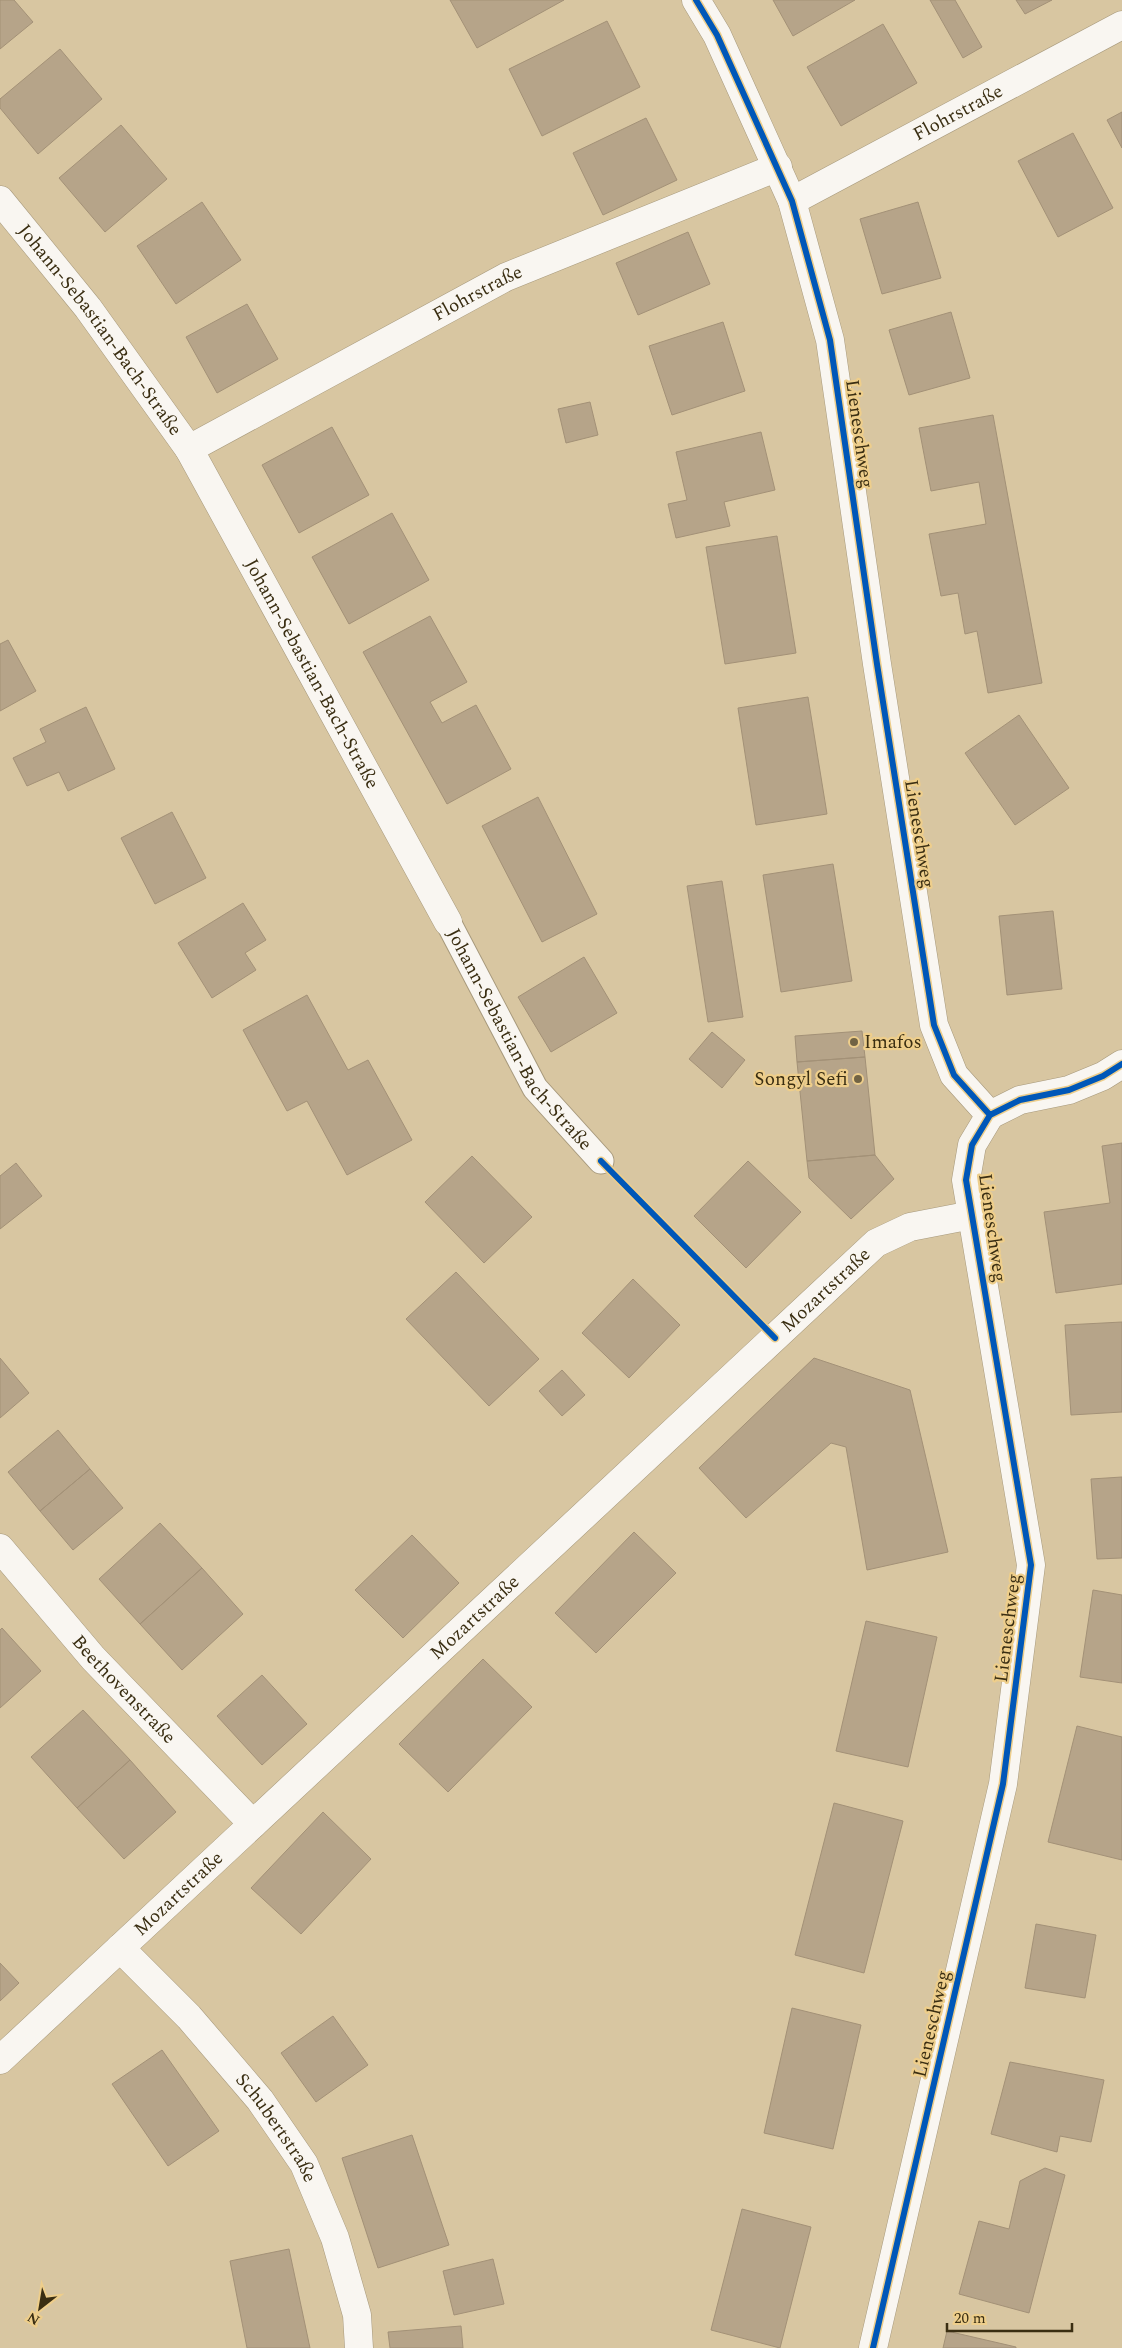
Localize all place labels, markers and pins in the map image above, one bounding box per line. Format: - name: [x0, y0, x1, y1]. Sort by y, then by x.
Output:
- place label: Imafos: [864, 1028, 922, 1057]
- marker: Imafos: [848, 1036, 860, 1048]
- place label: Songyl Sefi: [754, 1065, 848, 1094]
- marker: Songyl Sefi: [852, 1073, 864, 1085]

